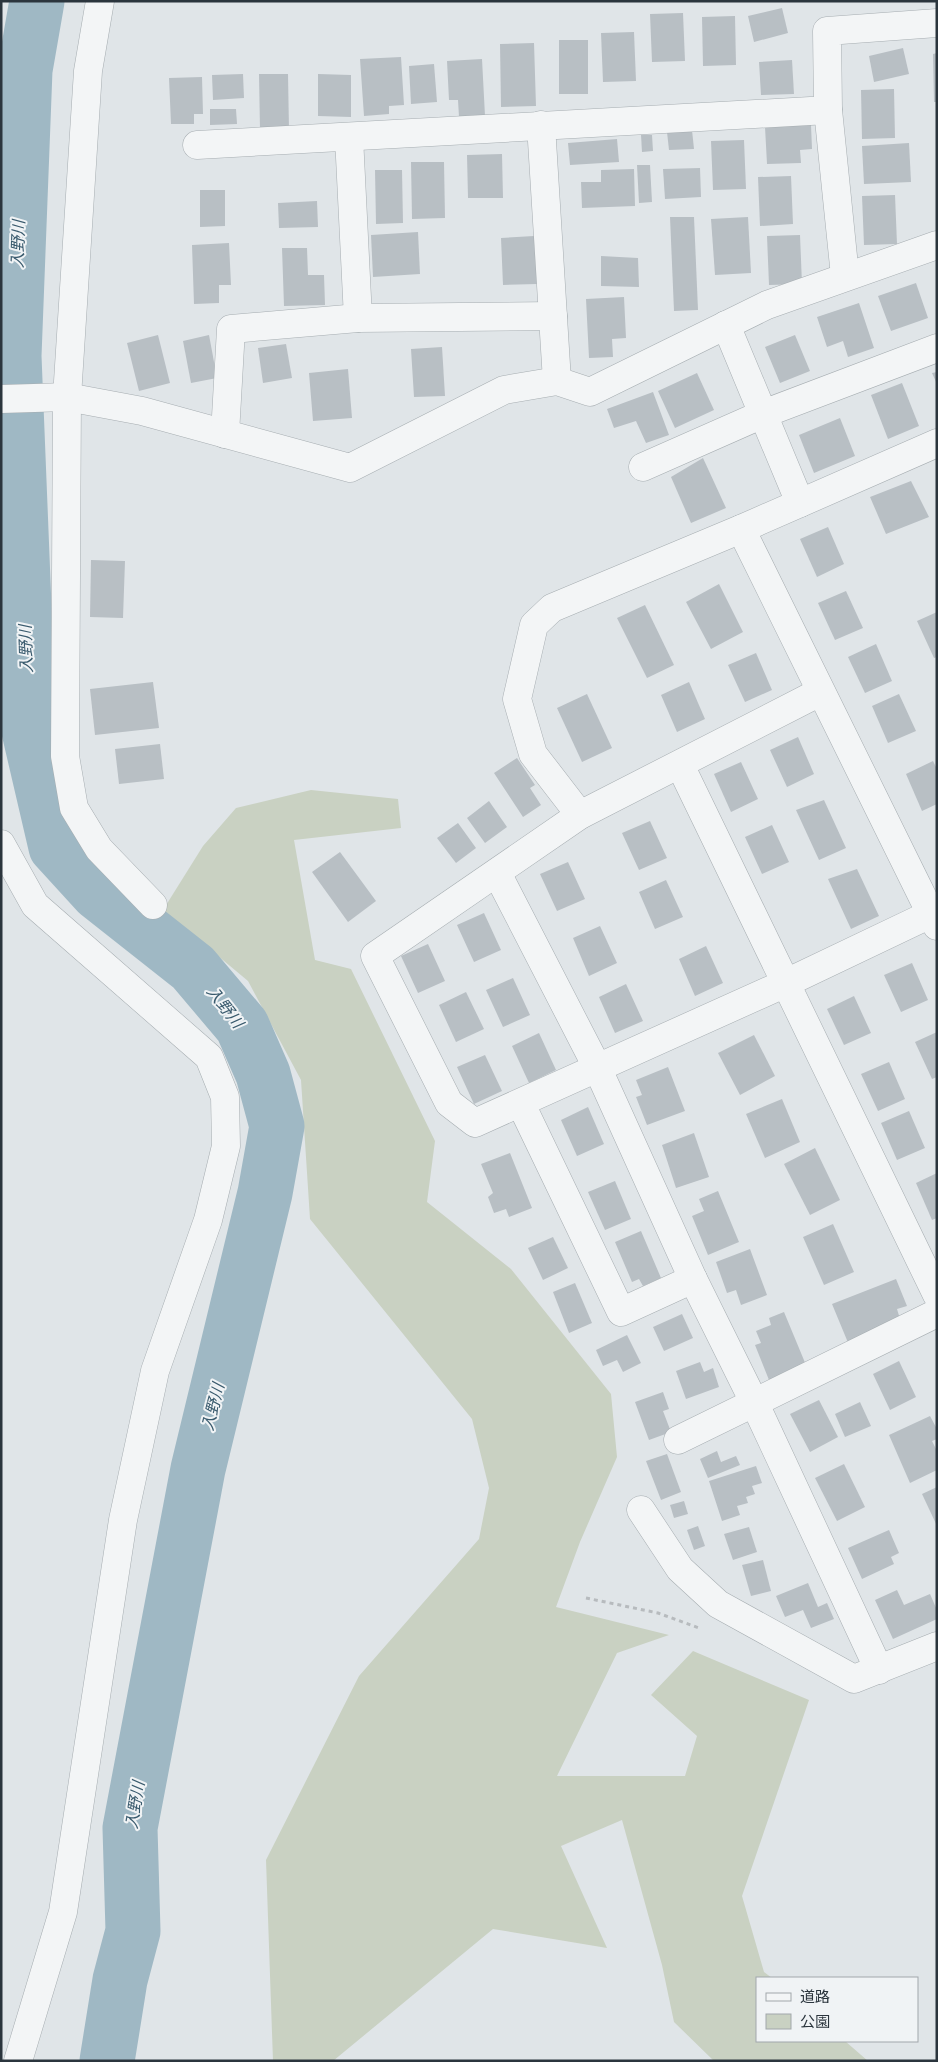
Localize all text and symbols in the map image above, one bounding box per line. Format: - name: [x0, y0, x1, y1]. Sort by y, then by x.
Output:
- water label: 入野川: [8, 218, 28, 268]
- water label: 入野川: [16, 623, 36, 673]
- water label: 入野川: [203, 982, 248, 1033]
- water label: 入野川: [198, 1379, 229, 1433]
- water label: 入野川: [122, 1778, 148, 1830]
- legend: [756, 1977, 918, 2042]
- text: 道路: [800, 1987, 830, 2006]
- text: 公園: [800, 2012, 830, 2031]

